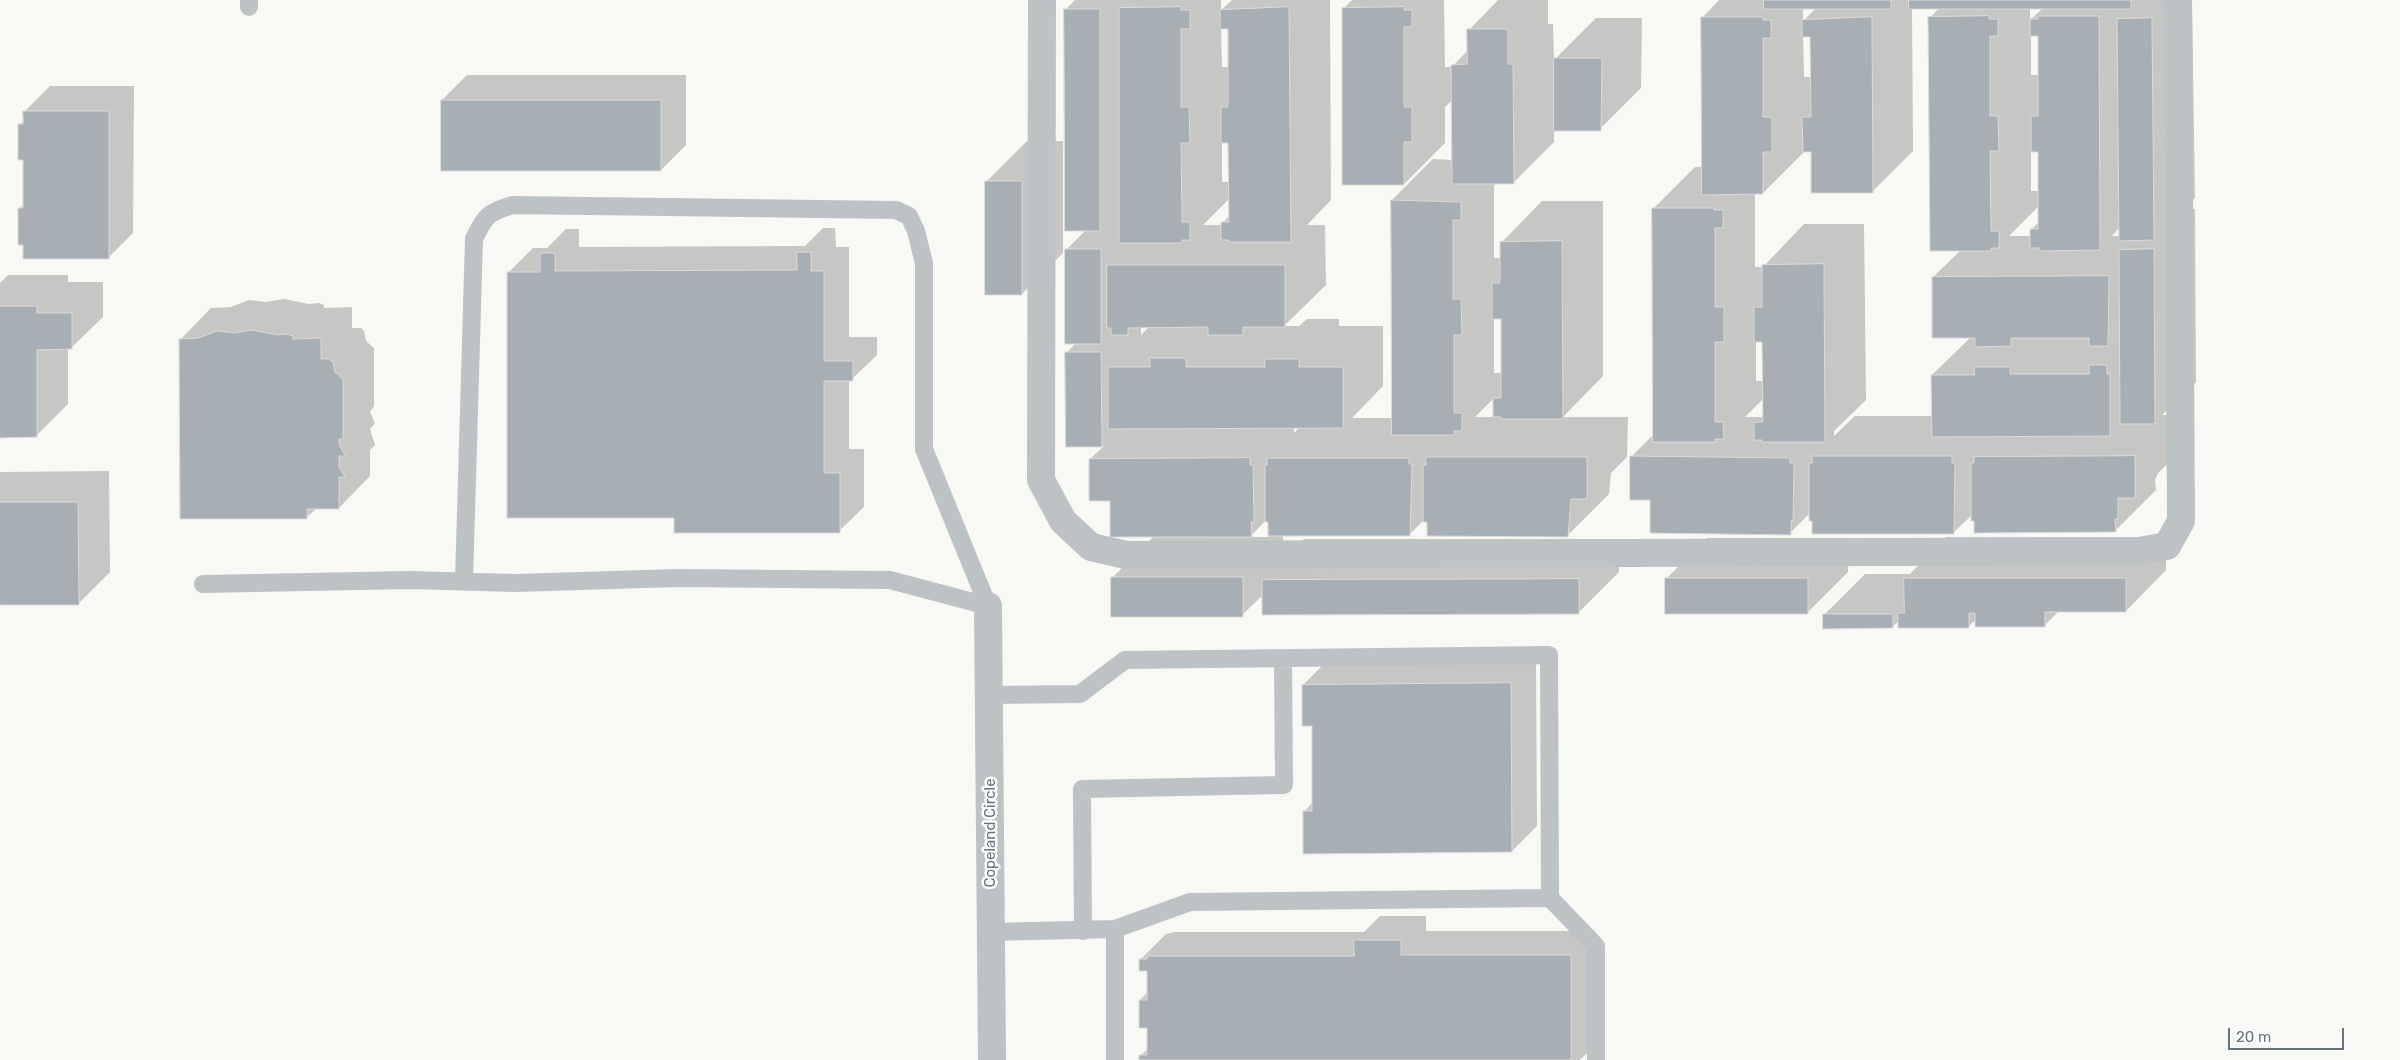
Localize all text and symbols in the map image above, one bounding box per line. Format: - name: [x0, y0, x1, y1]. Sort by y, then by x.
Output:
- street label: Copeland Circle: [982, 778, 1000, 888]
- scale bar: [2230, 1018, 2346, 1050]
- text: 20 m: [2236, 1028, 2271, 1046]

